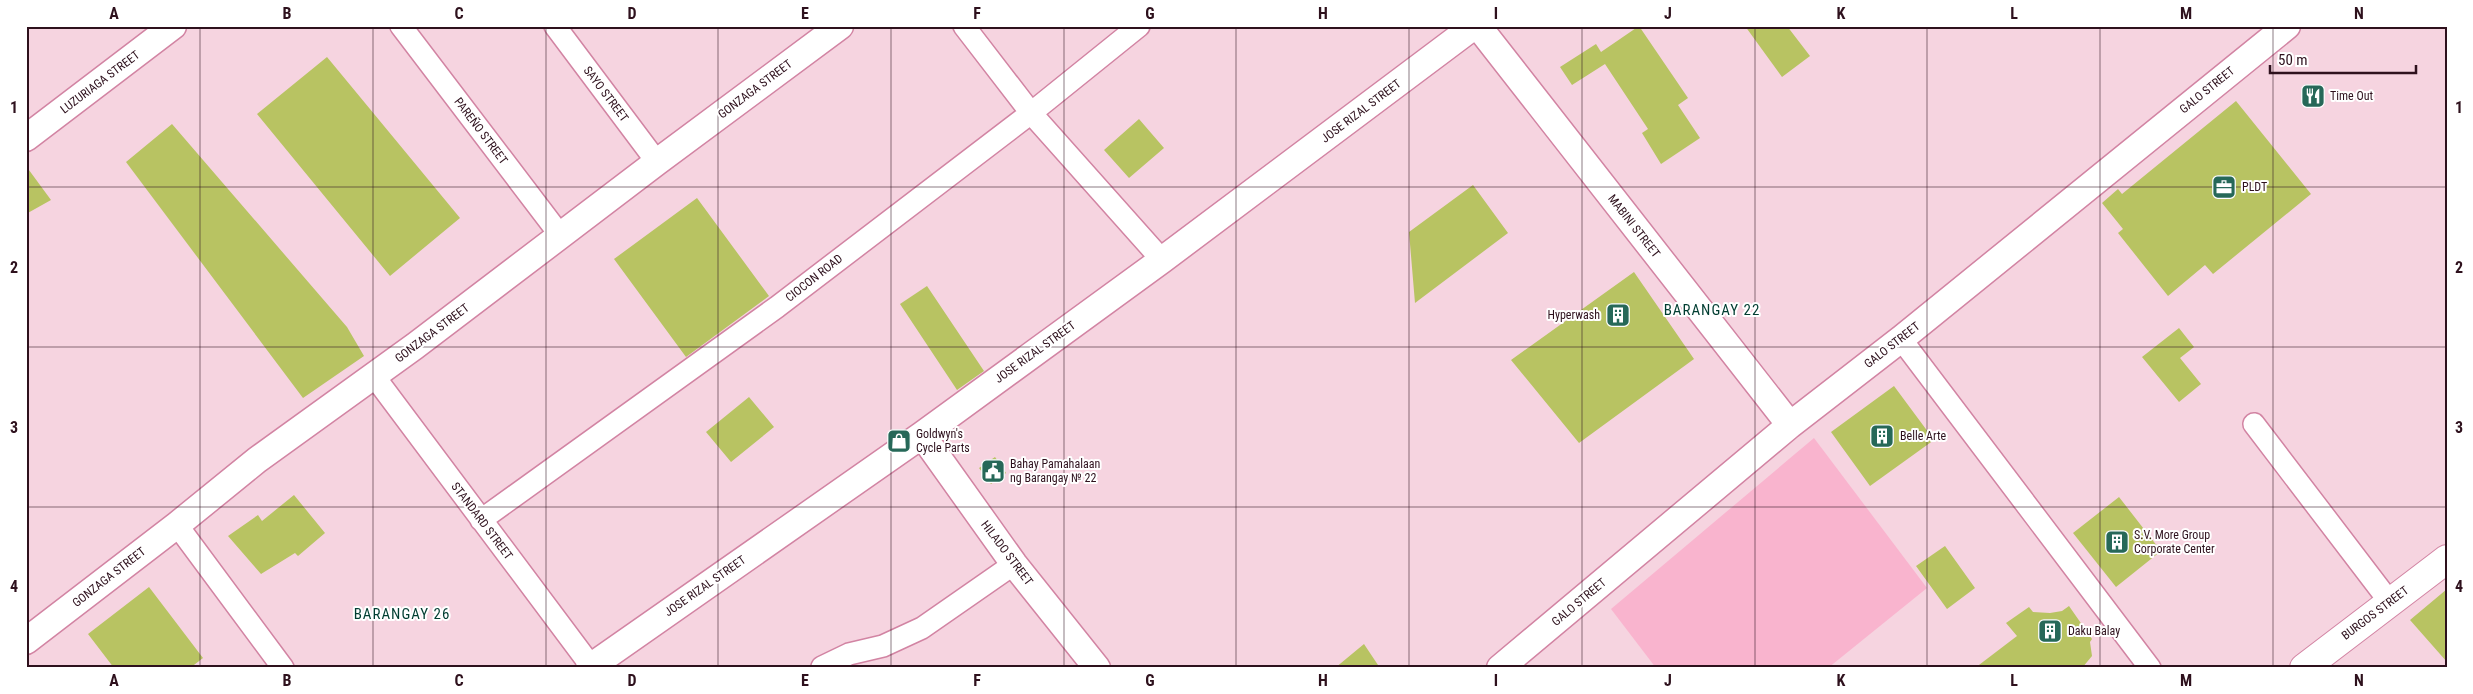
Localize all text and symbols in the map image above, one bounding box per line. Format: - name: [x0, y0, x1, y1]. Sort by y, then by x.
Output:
- text: A: [109, 4, 119, 23]
- text: B: [283, 4, 292, 23]
- text: C: [454, 4, 464, 23]
- text: D: [627, 4, 637, 23]
- text: E: [801, 4, 809, 23]
- text: F: [973, 4, 981, 23]
- text: G: [1145, 4, 1155, 23]
- text: H: [1318, 4, 1328, 23]
- text: I: [1494, 4, 1498, 23]
- text: J: [1664, 4, 1672, 23]
- text: K: [1837, 4, 1846, 23]
- text: L: [2010, 4, 2018, 23]
- text: M: [2180, 4, 2192, 23]
- text: N: [2354, 4, 2364, 23]
- scale bar: [2270, 42, 2417, 74]
- street label: LUZURIAGA STREET: [58, 48, 142, 116]
- text: 50 m: [2278, 51, 2308, 69]
- street label: GONZAGA STREET: [715, 57, 795, 121]
- street label: SAYO STREET: [581, 64, 631, 124]
- street label: GALO STREET: [2177, 64, 2237, 116]
- street label: JOSE RIZAL STREET: [1318, 76, 1404, 146]
- restaurant icon: Time Out: [2300, 83, 2326, 109]
- place label: Time Out: [2330, 89, 2373, 103]
- street label: PAREÑO STREET: [451, 94, 512, 167]
- text: 1: [10, 98, 18, 117]
- text: 1: [2455, 98, 2463, 117]
- office icon: PLDT: [2211, 174, 2237, 200]
- place label: PLDT: [2242, 180, 2267, 194]
- street label: MABINI STREET: [1605, 192, 1663, 260]
- street label: CIOCON ROAD: [783, 251, 845, 305]
- text: 2: [10, 258, 18, 277]
- text: 2: [2455, 258, 2463, 277]
- street label: GONZAGA STREET: [392, 301, 472, 365]
- district label: BARANGAY 22: [1664, 301, 1760, 319]
- building icon: Hyperwash: [1605, 302, 1631, 328]
- place label: Hyperwash: [1547, 308, 1600, 322]
- street label: JOSE RIZAL STREET: [992, 318, 1078, 386]
- street label: GALO STREET: [1862, 319, 1922, 371]
- text: 3: [10, 418, 18, 437]
- text: 3: [2455, 418, 2463, 437]
- building icon: Belle Arte: [1869, 423, 1895, 449]
- place label: Goldwyn's Cycle Parts: [916, 427, 970, 455]
- shop icon: Goldwyn's Cycle Parts: [886, 428, 912, 454]
- place label: Belle Arte: [1900, 429, 1946, 443]
- place label: Bahay Pamahalaan ng Barangay № 22: [1010, 457, 1100, 485]
- public building icon: Bahay Pamahalaan ng Barangay № 22: [980, 458, 1006, 484]
- street label: STANDARD STREET: [448, 480, 516, 562]
- street label: HILADO STREET: [978, 518, 1036, 588]
- place label: S.V. More Group Corporate Center: [2134, 528, 2215, 556]
- building icon: S.V. More Group Corporate Center: [2104, 529, 2130, 555]
- street label: GONZAGA STREET: [70, 544, 148, 610]
- street label: JOSE RIZAL STREET: [662, 553, 748, 619]
- street label: GALO STREET: [1549, 575, 1609, 629]
- text: 4: [10, 577, 18, 596]
- text: 4: [2455, 577, 2463, 596]
- street label: BURGOS STREET: [2339, 583, 2411, 643]
- district label: BARANGAY 26: [354, 605, 450, 623]
- building icon: Daku Balay: [2037, 618, 2063, 644]
- place label: Daku Balay: [2068, 624, 2120, 638]
- text: A: [109, 671, 119, 690]
- text: B: [283, 671, 292, 690]
- text: C: [454, 671, 464, 690]
- text: D: [627, 671, 637, 690]
- text: E: [801, 671, 809, 690]
- text: F: [973, 671, 981, 690]
- text: G: [1145, 671, 1155, 690]
- text: H: [1318, 671, 1328, 690]
- text: I: [1494, 671, 1498, 690]
- text: J: [1664, 671, 1672, 690]
- text: K: [1837, 671, 1846, 690]
- text: L: [2010, 671, 2018, 690]
- text: M: [2180, 671, 2192, 690]
- text: N: [2354, 671, 2364, 690]

